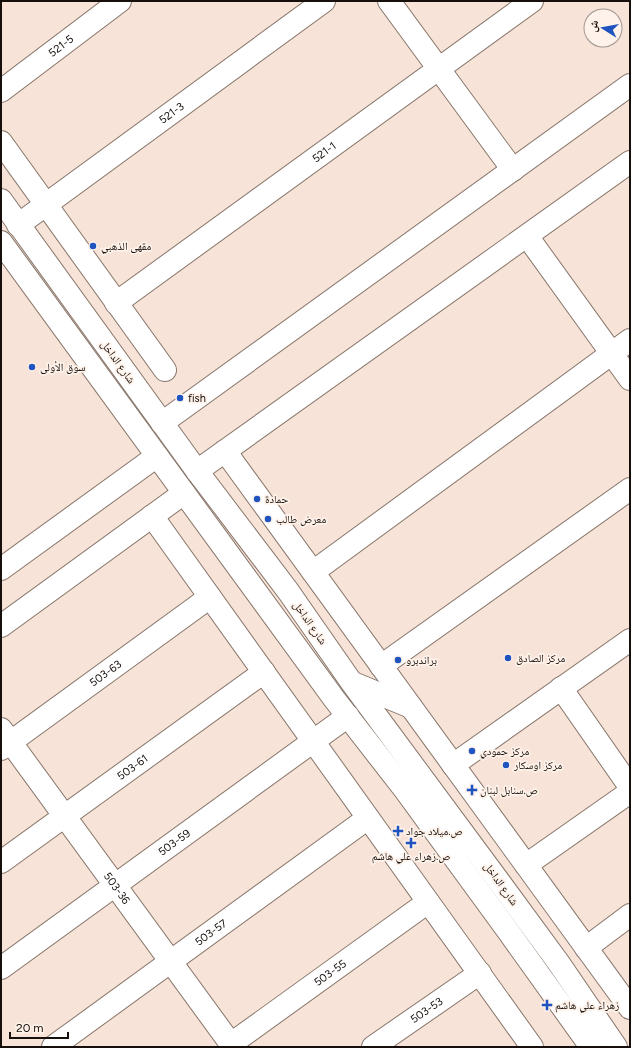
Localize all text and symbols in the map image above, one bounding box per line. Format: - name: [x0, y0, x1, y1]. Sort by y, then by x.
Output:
- north arrow: [583, 8, 623, 48]
- text: ش: [586, 19, 602, 33]
- street label: 521-5: [46, 32, 76, 59]
- street label: 521-3: [156, 99, 186, 126]
- street label: 521-1: [310, 139, 338, 165]
- place label: مقهى الذهبي: [101, 240, 151, 254]
- marker: مقهى الذهبي: [88, 241, 98, 251]
- street label: شارع الداخل: [98, 338, 138, 386]
- place label: سوق الأولى: [40, 361, 86, 374]
- marker: سوق الأولى: [27, 362, 37, 372]
- place label: fish: [188, 392, 206, 405]
- marker: fish: [175, 393, 185, 403]
- place label: حمادة: [265, 493, 288, 506]
- marker: حمادة: [252, 494, 262, 504]
- place label: معرض طالب: [276, 513, 326, 526]
- marker: معرض طالب: [263, 514, 273, 524]
- street label: شارع الداخل: [290, 599, 330, 647]
- place label: مركز الصادق: [516, 652, 565, 665]
- marker: مركز الصادق: [503, 653, 513, 663]
- place label: براندبرو: [406, 654, 437, 667]
- marker: براندبرو: [393, 655, 403, 665]
- street label: 503-63: [87, 657, 124, 689]
- place label: مركز حمودي: [480, 745, 529, 759]
- marker: مركز حمودي: [467, 746, 477, 756]
- street label: 503-61: [114, 752, 150, 783]
- place label: مركز اوسكار: [513, 759, 562, 772]
- marker: مركز اوسكار: [501, 760, 511, 770]
- place label: ص.سنابل لبنان: [480, 784, 538, 797]
- marker: ص.سنابل لبنان: [467, 785, 477, 795]
- place label: ص.ميلاد جواد: [406, 825, 463, 838]
- street label: 503-59: [156, 826, 193, 858]
- marker: ص.ميلاد جواد: [393, 826, 403, 836]
- marker: ص.زهراء علي هاشم: [406, 838, 416, 848]
- place label: ص.زهراء علي هاشم: [372, 850, 450, 864]
- street label: شارع الداخل: [481, 860, 521, 908]
- street label: 503-36: [101, 870, 133, 907]
- street label: 503-57: [192, 916, 229, 948]
- street label: 503-55: [311, 957, 349, 989]
- street label: 503-53: [408, 994, 445, 1026]
- place label: زهراء علي هاشم: [555, 999, 619, 1013]
- marker: زهراء علي هاشم: [542, 1000, 552, 1010]
- scale bar: [10, 1014, 68, 1040]
- text: 20 m: [16, 1021, 44, 1035]

